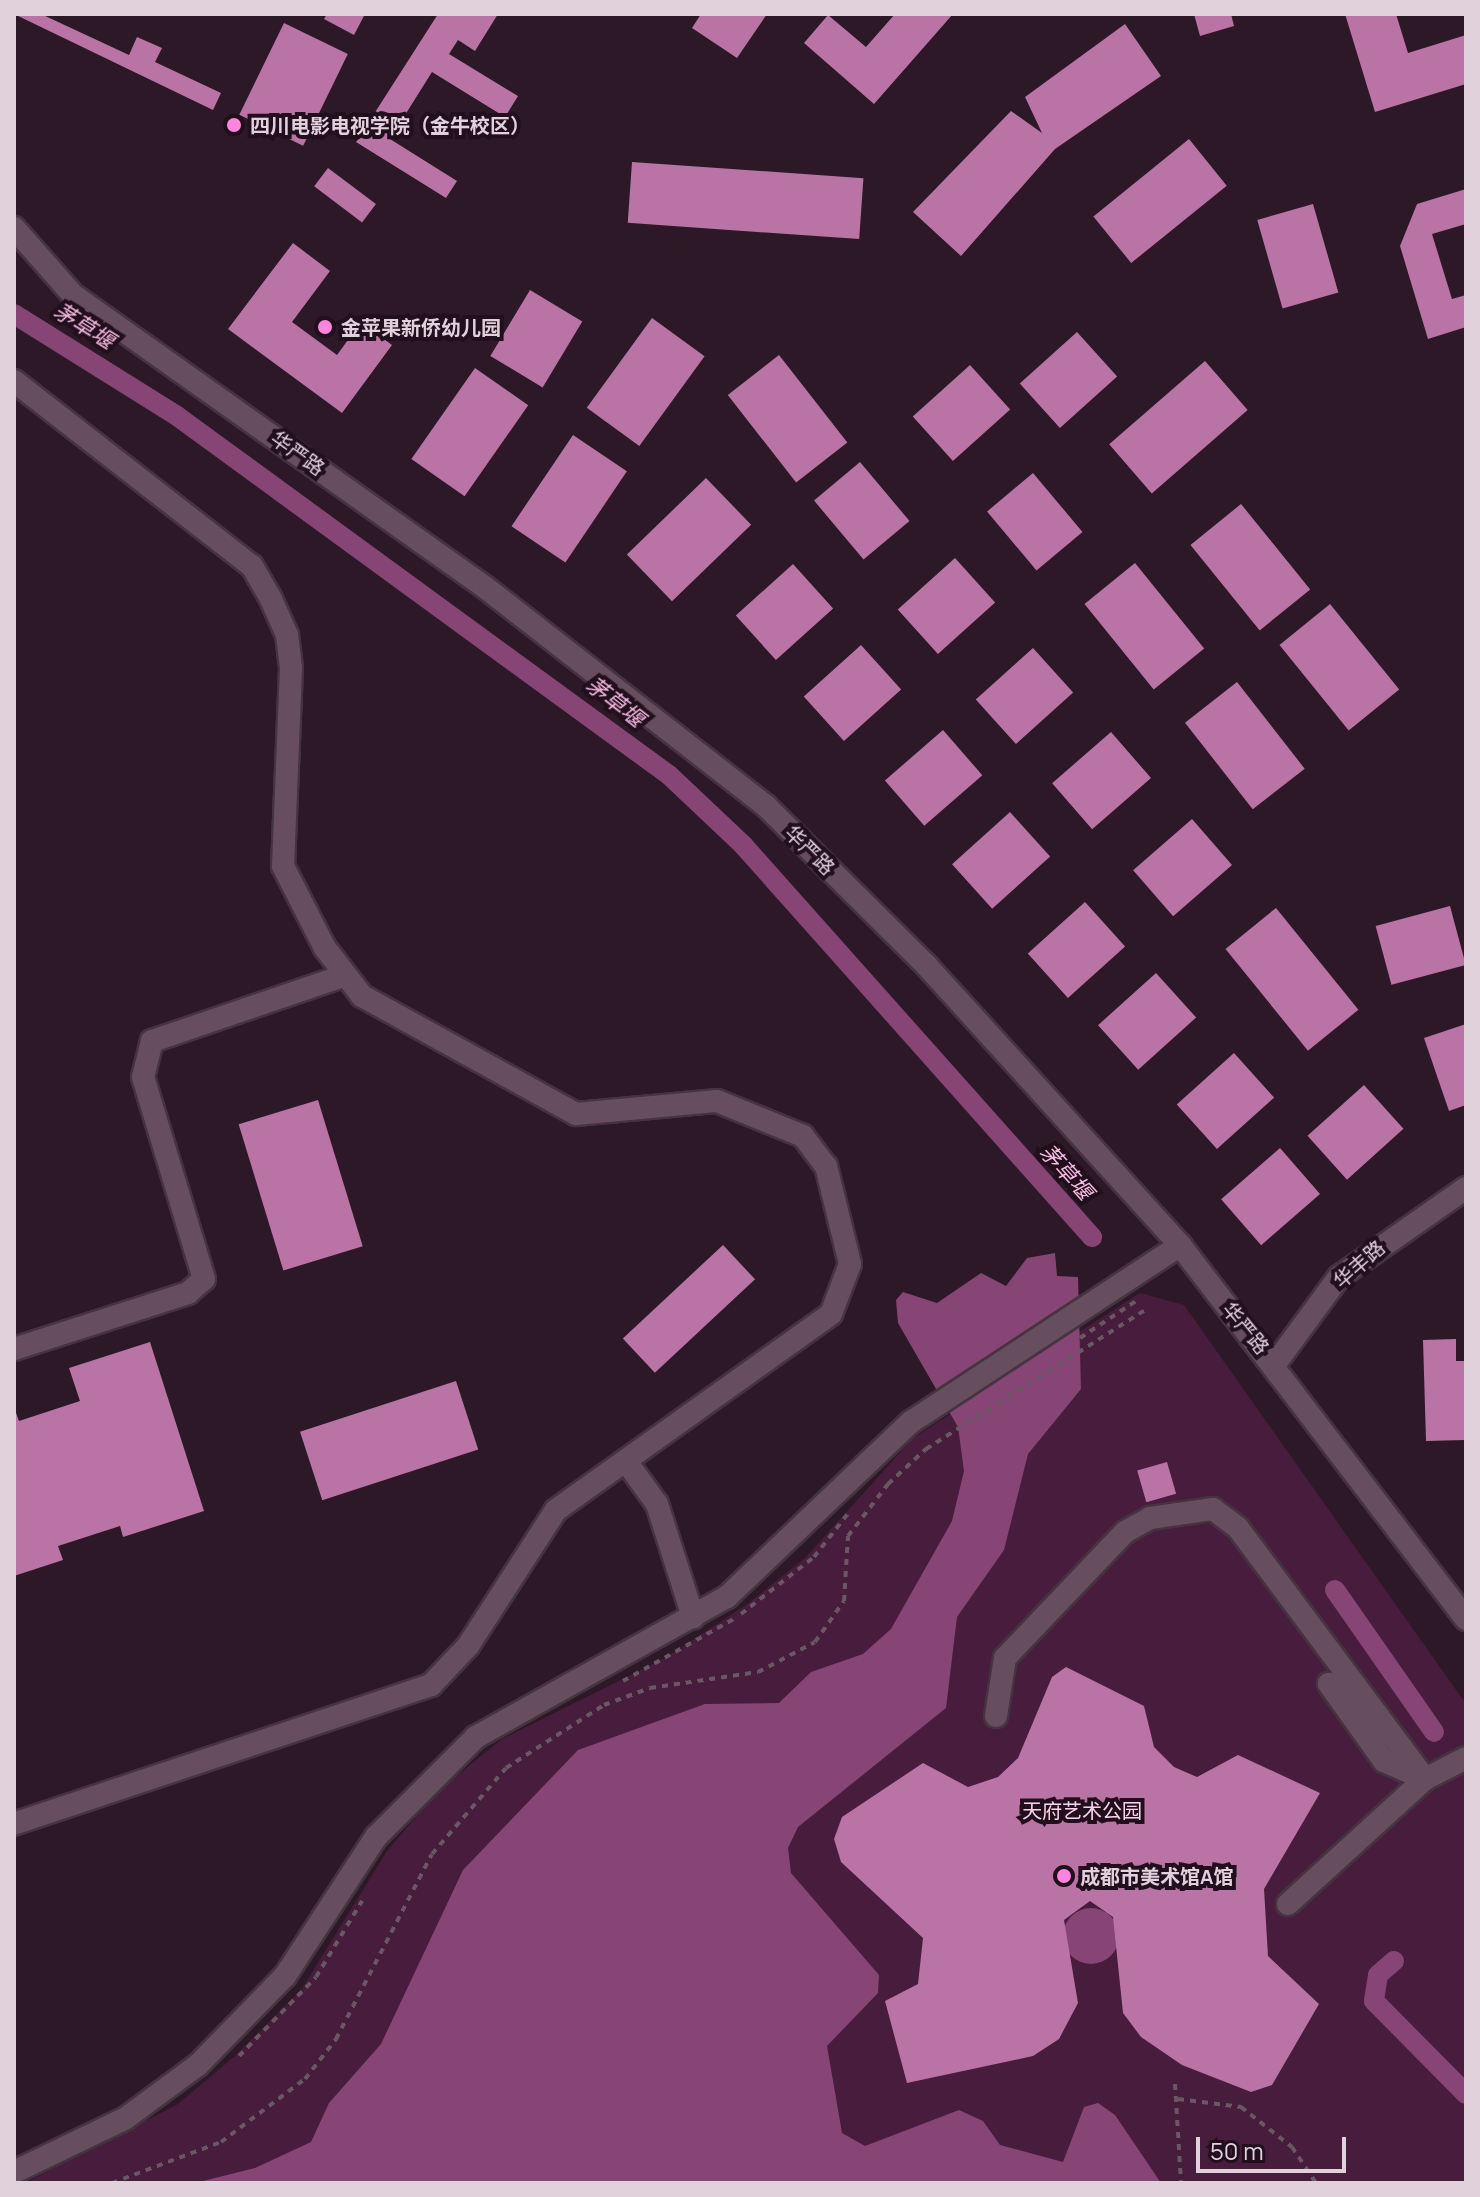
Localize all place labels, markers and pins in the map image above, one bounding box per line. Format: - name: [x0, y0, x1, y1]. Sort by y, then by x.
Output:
- place label: 四川电影电视学院（金牛校区）: [250, 113, 530, 137]
- marker: 四川电影电视学院（金牛校区）: [225, 116, 243, 134]
- place label: 金苹果新侨幼儿园: [341, 315, 501, 339]
- marker: 金苹果新侨幼儿园: [316, 318, 334, 336]
- place label: 成都市美术馆A馆: [1080, 1864, 1233, 1888]
- marker: 成都市美术馆A馆: [1055, 1867, 1073, 1885]

